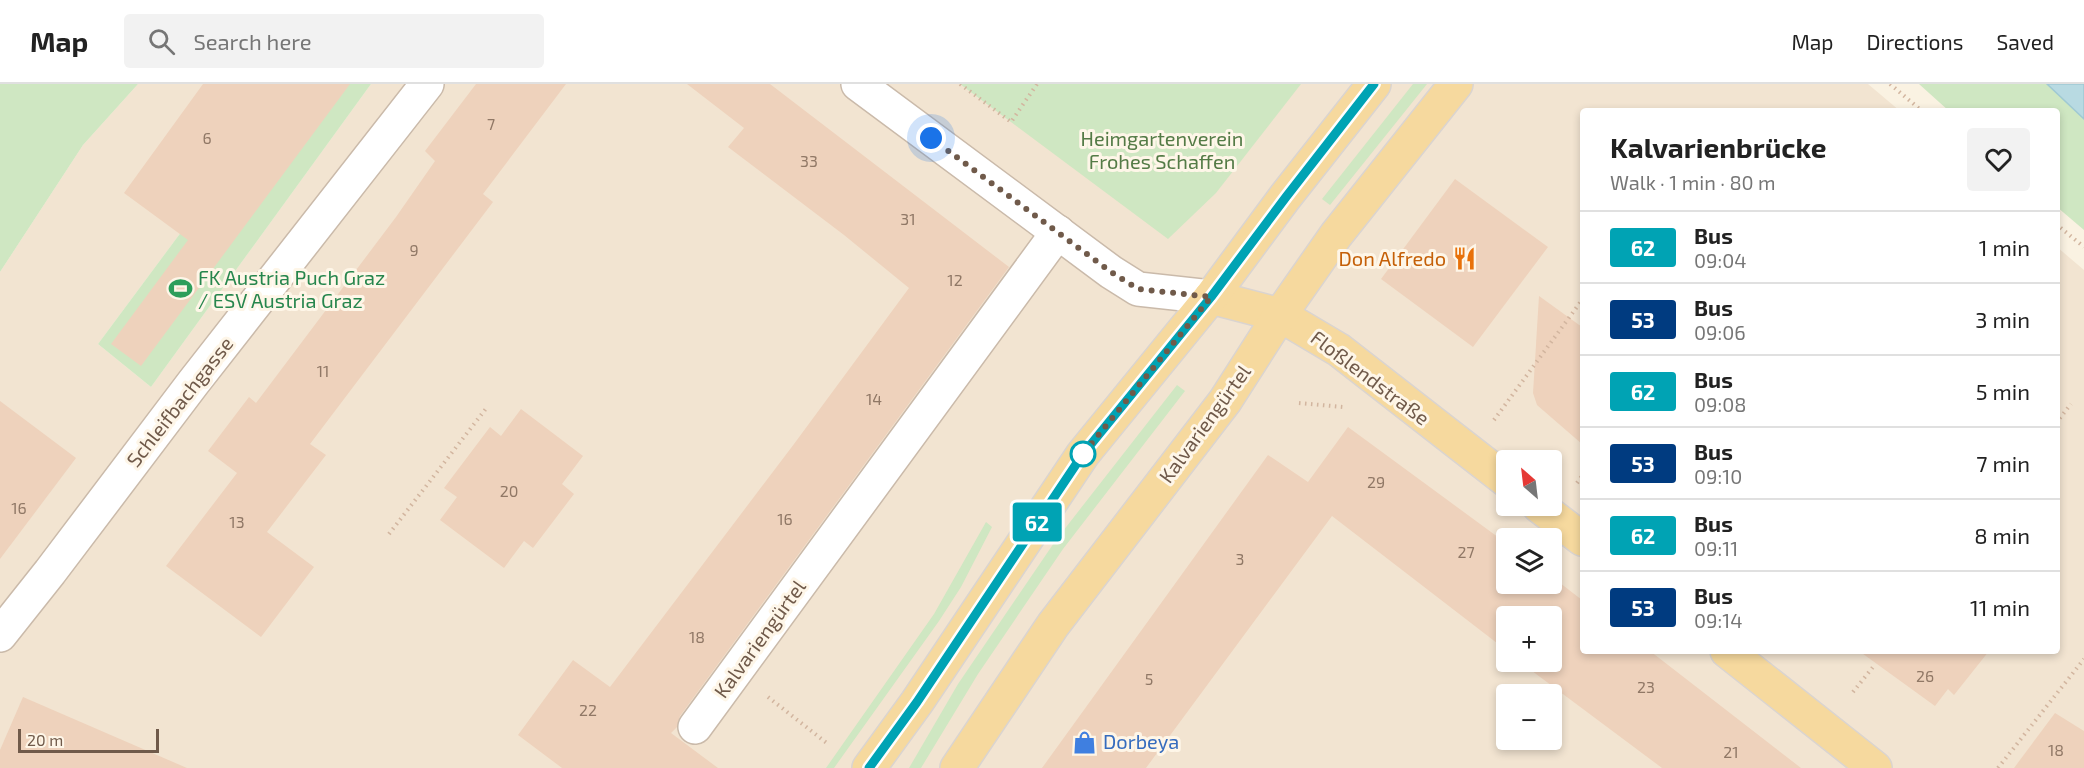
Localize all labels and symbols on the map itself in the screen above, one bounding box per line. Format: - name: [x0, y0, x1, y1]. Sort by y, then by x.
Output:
- house number: 7: [487, 114, 495, 133]
- your location: [916, 123, 946, 153]
- park label: Heimgartenverein Frohes Schaffen: [1081, 126, 1243, 173]
- house number: 6: [202, 128, 212, 147]
- house number: 33: [800, 151, 818, 170]
- house number: 31: [900, 209, 916, 228]
- house number: 9: [409, 240, 419, 259]
- place label: Don Alfredo: [1339, 246, 1446, 270]
- restaurant icon: Don Alfredo: [1451, 246, 1477, 272]
- place label: FK Austria Puch Graz / ESV Austria Graz: [198, 265, 385, 312]
- house number: 12: [947, 270, 963, 289]
- sports icon: FK Austria Puch Graz / ESV Austria Graz: [167, 276, 193, 302]
- street label: Floßlendstraße: [1307, 325, 1435, 430]
- street label: Schleifbachgasse: [121, 331, 238, 471]
- street label: Kalvariengürtel: [1153, 360, 1255, 487]
- house number: 11: [317, 361, 329, 380]
- house number: 14: [866, 389, 882, 408]
- unlabelled marker: [1070, 441, 1096, 467]
- north arrow: [1496, 450, 1562, 516]
- house number: 29: [1367, 472, 1385, 491]
- house number: 20: [500, 481, 518, 500]
- house number: 16: [11, 498, 27, 517]
- line badge: 62: [1010, 502, 1064, 542]
- house number: 16: [777, 509, 793, 528]
- house number: 13: [229, 512, 245, 531]
- house number: 27: [1457, 542, 1475, 561]
- house number: 3: [1236, 549, 1244, 568]
- street label: Kalvariengürtel: [708, 575, 810, 702]
- house number: 18: [689, 627, 705, 646]
- house number: 26: [1916, 666, 1934, 685]
- house number: 5: [1145, 669, 1153, 688]
- house number: 23: [1637, 677, 1655, 696]
- house number: 22: [579, 700, 597, 719]
- scale bar: [18, 726, 159, 754]
- shop icon: Dorbeya: [1072, 729, 1098, 755]
- place label: Dorbeya: [1103, 729, 1179, 753]
- house number: 18: [2048, 740, 2064, 759]
- house number: 21: [1723, 742, 1739, 761]

